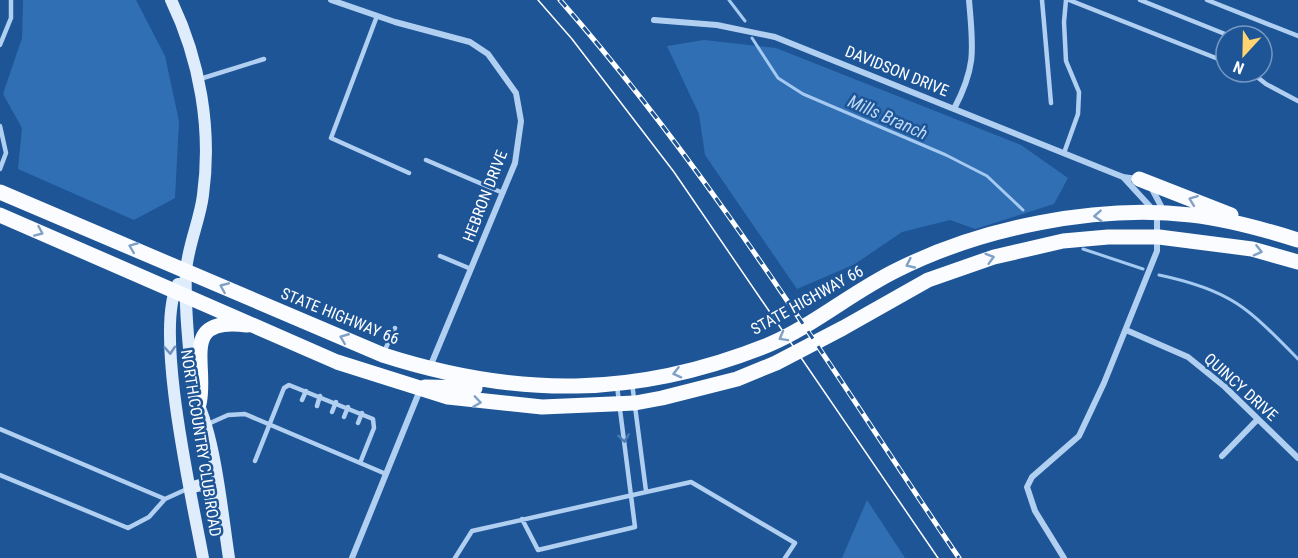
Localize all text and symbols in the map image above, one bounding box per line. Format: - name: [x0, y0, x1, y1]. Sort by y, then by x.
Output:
- north arrow: [1214, 24, 1274, 84]
- street label: DAVIDSON DRIVE: [843, 42, 951, 100]
- text: N: [1230, 57, 1247, 78]
- water label: Mills Branch: [845, 90, 931, 144]
- street label: HEBRON DRIVE: [459, 147, 511, 245]
- one-way arrow: [1189, 195, 1200, 207]
- one-way arrow: [1094, 209, 1103, 222]
- one-way arrow: [33, 225, 44, 237]
- one-way arrow: [128, 242, 139, 254]
- one-way arrow: [1252, 244, 1263, 256]
- one-way arrow: [985, 253, 995, 266]
- one-way arrow: [906, 256, 917, 268]
- street label: STATE HIGHWAY 66: [747, 261, 867, 339]
- one-way arrow: [219, 282, 230, 294]
- street label: STATE HIGHWAY 66: [278, 284, 402, 348]
- one-way arrow: [779, 330, 789, 341]
- one-way arrow: [339, 333, 350, 345]
- one-way arrow: [163, 346, 176, 355]
- street label: NORTH COUNTRY CLUB ROAD: [177, 348, 225, 538]
- street label: QUINCY DRIVE: [1200, 349, 1282, 425]
- one-way arrow: [673, 366, 683, 379]
- one-way arrow: [472, 395, 482, 407]
- one-way arrow: [617, 434, 629, 443]

